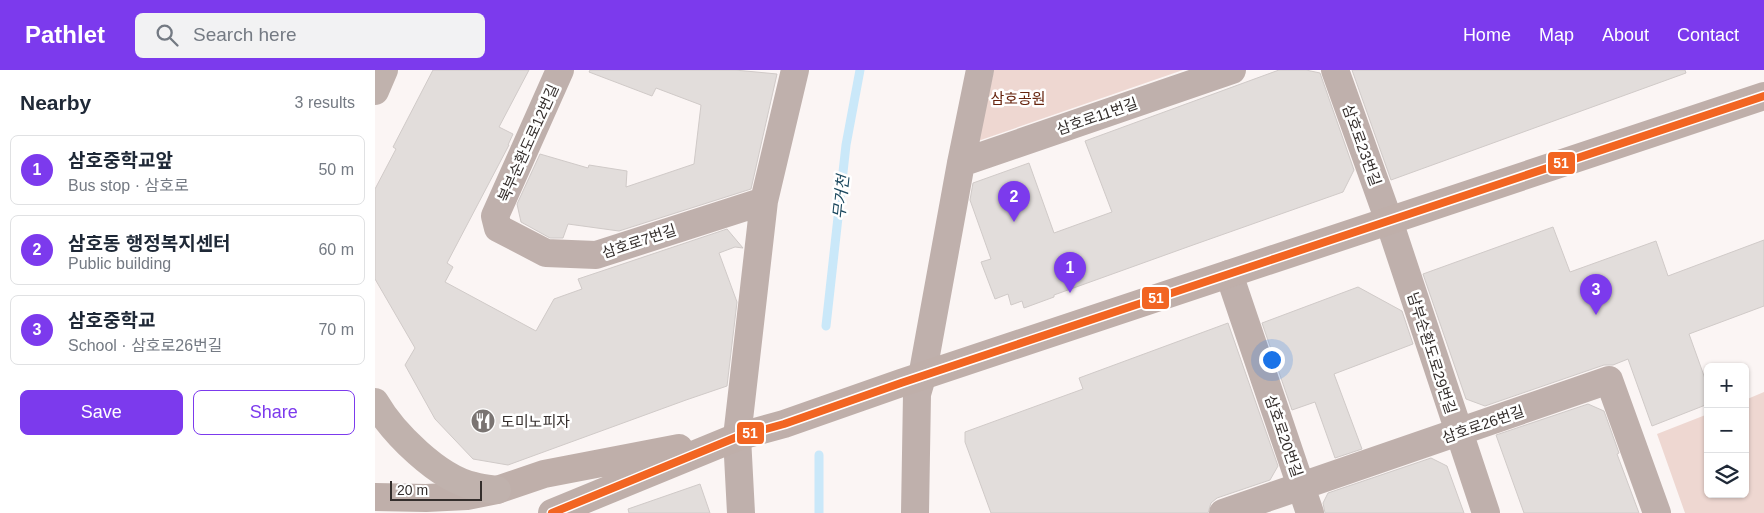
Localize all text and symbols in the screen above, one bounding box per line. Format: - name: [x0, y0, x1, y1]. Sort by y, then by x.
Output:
- search box: [135, 13, 485, 58]
- text: Pathlet: [25, 21, 105, 48]
- icon: search: [153, 21, 181, 49]
- text: Search here: [193, 24, 297, 45]
- text: Home: [1463, 25, 1511, 45]
- text: Map: [1539, 25, 1574, 45]
- text: About: [1602, 25, 1649, 45]
- text: Contact: [1677, 25, 1739, 45]
- street label: 북부순환도로12번길: [494, 81, 562, 205]
- park label: 삼호공원: [990, 90, 1046, 107]
- text: Nearby: [20, 91, 91, 114]
- text: 3 results: [295, 94, 355, 111]
- street label: 삼호로11번길: [1054, 94, 1140, 138]
- street label: 삼호로23번길: [1339, 102, 1385, 188]
- text: 삼호중학교앞: [68, 150, 173, 171]
- line badge: 51: [1547, 151, 1576, 175]
- text: 51: [1553, 155, 1569, 171]
- text: 1: [33, 161, 41, 178]
- text: 50 m: [318, 161, 354, 178]
- water label: 무거천: [830, 172, 852, 220]
- text: Bus stop · 삼호로: [68, 177, 189, 194]
- pin: 2: [998, 181, 1030, 222]
- street label: 삼호로7번길: [600, 221, 678, 261]
- text: 삼호동 행정복지센터: [68, 233, 231, 254]
- text: 2: [33, 241, 41, 258]
- text: 60 m: [318, 241, 354, 258]
- pin: 1: [1054, 252, 1086, 293]
- text: Public building: [68, 255, 171, 272]
- pin: 3: [1580, 274, 1612, 315]
- line badge: 51: [1141, 286, 1170, 310]
- text: 51: [1148, 290, 1164, 306]
- street label: 남부순환도로29번길: [1404, 290, 1460, 416]
- text: 삼호중학교: [68, 310, 155, 331]
- text: 3: [33, 321, 41, 338]
- text: 70 m: [318, 321, 354, 338]
- text: School · 삼호로26번길: [68, 337, 223, 354]
- your location: [1259, 347, 1285, 373]
- map controls: [1704, 363, 1749, 498]
- button: +: [1704, 363, 1749, 408]
- button: Save: [20, 390, 183, 435]
- button: Share: [193, 390, 355, 435]
- street label: 삼호로20번길: [1262, 393, 1306, 479]
- street label: 삼호로26번길: [1440, 402, 1526, 446]
- restaurant icon: 도미노피자: [470, 408, 496, 434]
- button: −: [1704, 408, 1749, 453]
- place label: 도미노피자: [501, 413, 570, 430]
- line badge: 51: [736, 421, 765, 445]
- text: 51: [742, 425, 758, 441]
- button: layers: [1704, 453, 1749, 498]
- scale bar: [390, 478, 483, 501]
- text: 20 m: [397, 482, 428, 498]

